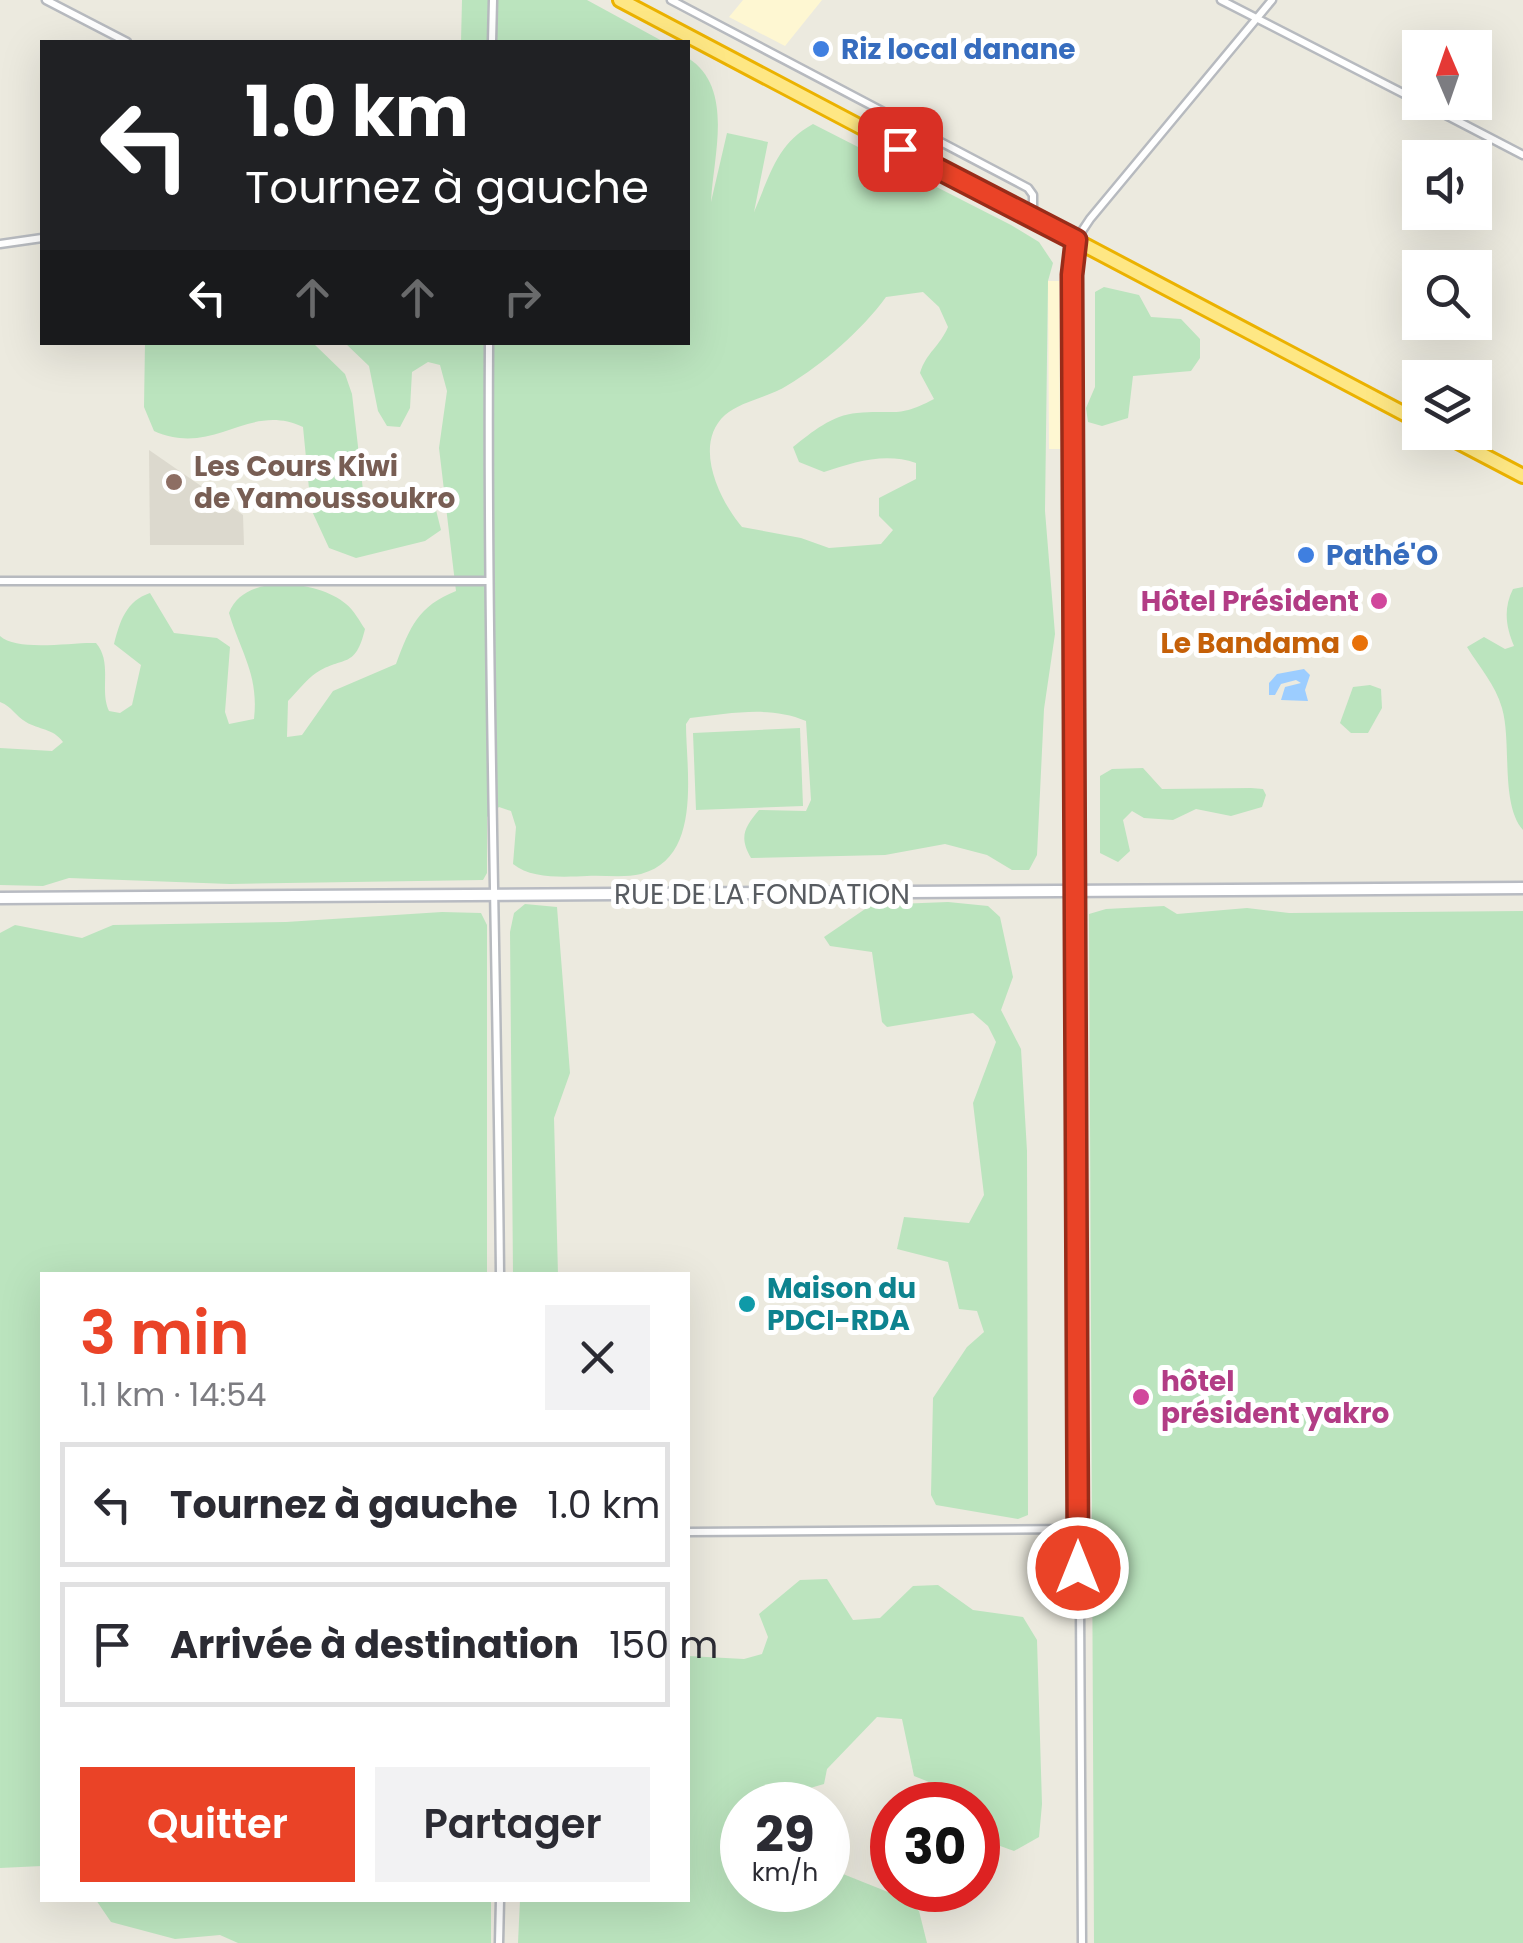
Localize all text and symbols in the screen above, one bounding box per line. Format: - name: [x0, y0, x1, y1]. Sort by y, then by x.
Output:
- place label: Riz local danane: [841, 30, 1076, 69]
- north arrow: [1402, 30, 1492, 120]
- map controls: [1402, 30, 1492, 450]
- marker: Riz local danane: [810, 38, 832, 60]
- text: 1.0 km: [245, 62, 469, 161]
- icon: left: [80, 80, 210, 210]
- pin: [858, 107, 943, 192]
- icon: arrive: [873, 122, 928, 177]
- button: sound: [1402, 140, 1492, 230]
- text: Tournez à gauche: [245, 156, 649, 219]
- button: search: [1402, 250, 1492, 340]
- icon: left: [180, 270, 235, 325]
- icon: ahead: [285, 270, 340, 325]
- icon: ahead: [390, 270, 445, 325]
- icon: right: [495, 270, 550, 325]
- button: layers: [1402, 360, 1492, 450]
- place label: Les Cours Kiwi de Yamoussoukro: [194, 447, 456, 518]
- marker: Les Cours Kiwi de Yamoussoukro: [163, 471, 185, 493]
- place label: Pathé'O: [1326, 536, 1438, 575]
- marker: Pathé'O: [1295, 544, 1317, 566]
- place label: Hôtel Président: [1141, 582, 1359, 621]
- marker: Hôtel Président: [1368, 590, 1390, 612]
- place label: Le Bandama: [1160, 624, 1340, 663]
- marker: Le Bandama: [1349, 632, 1371, 654]
- street label: RUE DE LA FONDATION: [614, 875, 910, 914]
- place label: Maison du PDCI-RDA: [767, 1269, 916, 1340]
- text: 3 min: [80, 1291, 249, 1375]
- marker: Maison du PDCI-RDA: [736, 1293, 758, 1315]
- button: close: [545, 1305, 650, 1410]
- place label: hôtel président yakro: [1161, 1362, 1390, 1433]
- text: 1.1 km · 14:54: [80, 1372, 266, 1417]
- marker: hôtel président yakro: [1130, 1386, 1152, 1408]
- icon: left: [85, 1477, 140, 1532]
- text: Tournez à gauche: [170, 1478, 518, 1531]
- text: 1.0 km: [548, 1478, 660, 1531]
- position arrow: [1026, 1516, 1130, 1620]
- icon: arrive: [85, 1617, 140, 1672]
- text: Arrivée à destination: [170, 1618, 579, 1671]
- text: 150 m: [609, 1618, 718, 1671]
- button: Quitter: [80, 1767, 355, 1882]
- button: Partager: [375, 1767, 650, 1882]
- speed limit sign: 30: [870, 1782, 1000, 1912]
- text: 29: [755, 1799, 815, 1870]
- text: km/h: [752, 1855, 818, 1890]

